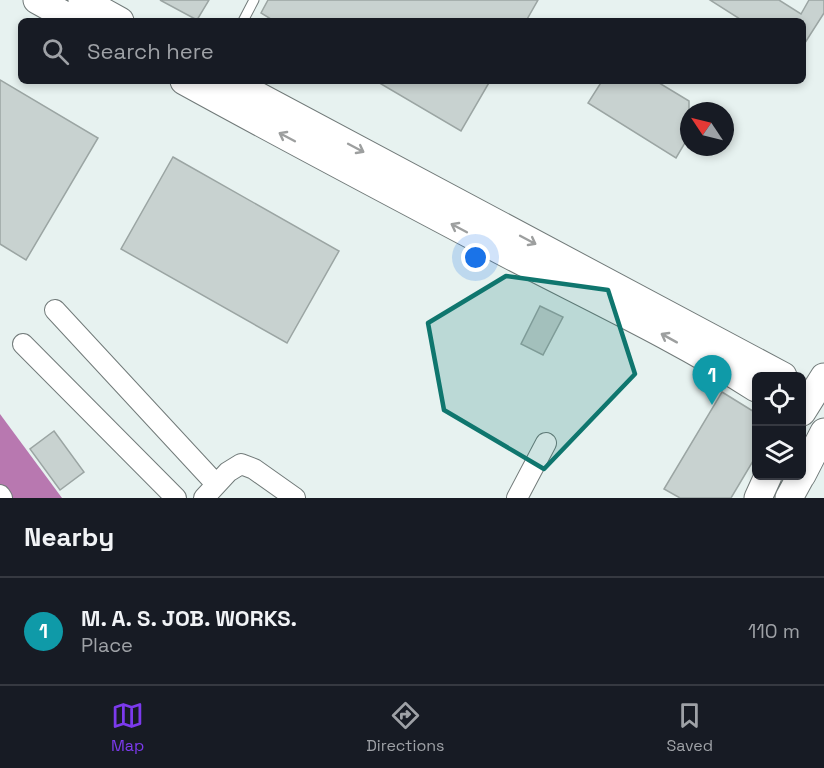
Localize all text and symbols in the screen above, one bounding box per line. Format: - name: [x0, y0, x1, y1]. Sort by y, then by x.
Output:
- search box: [18, 18, 806, 84]
- icon: search: [39, 35, 72, 68]
- text: Search here: [87, 37, 214, 65]
- north arrow: [680, 102, 734, 156]
- one-way arrow: [279, 131, 296, 143]
- one-way arrow: [347, 142, 364, 154]
- one-way arrow: [451, 222, 469, 233]
- one-way arrow: [519, 234, 536, 246]
- your location: [461, 243, 490, 272]
- one-way arrow: [661, 332, 679, 343]
- pin: 1: [692, 356, 732, 405]
- map controls: [752, 372, 806, 480]
- button: locate: [752, 372, 806, 426]
- button: layers: [752, 426, 806, 480]
- text: Nearby: [24, 520, 114, 554]
- text: M. A. S. JOB. WORKS.: [81, 604, 297, 632]
- text: 1: [39, 618, 48, 644]
- text: 110 m: [748, 618, 800, 644]
- text: Place: [81, 632, 133, 658]
- tab: Map: [111, 699, 144, 756]
- tab: Directions: [366, 699, 445, 756]
- tab: Saved: [666, 699, 713, 756]

